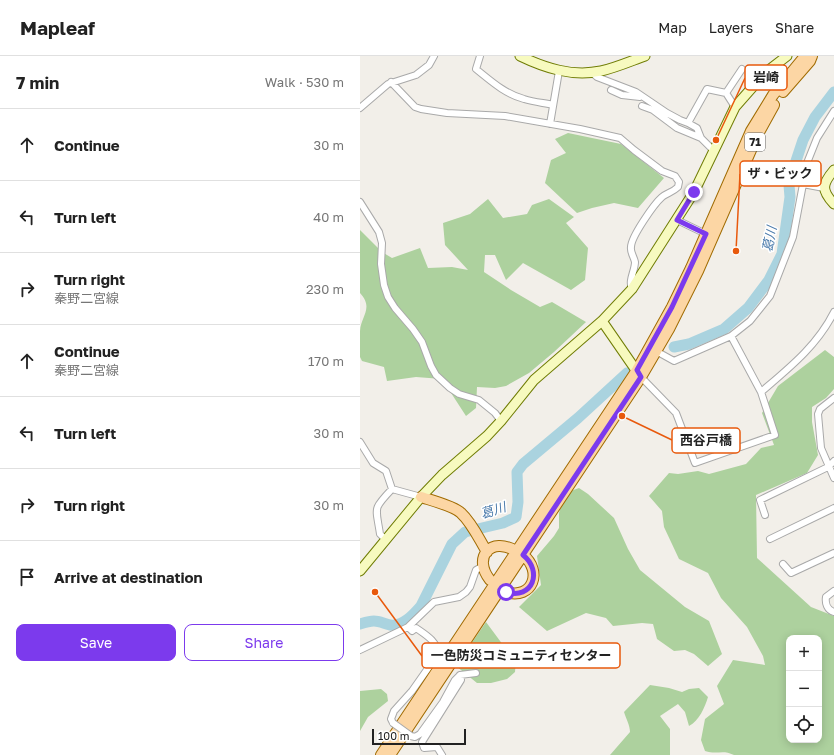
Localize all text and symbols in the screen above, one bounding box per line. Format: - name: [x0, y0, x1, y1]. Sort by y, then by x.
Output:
- text: Mapleaf: [20, 16, 95, 39]
- text: Map: [658, 19, 687, 36]
- text: Layers: [709, 19, 753, 36]
- text: Share: [775, 19, 814, 36]
- callout: 岩崎: [745, 65, 787, 90]
- text: 岩崎: [753, 69, 779, 85]
- text: 7 min: [16, 72, 59, 93]
- text: Walk · 530 m: [265, 74, 344, 90]
- road number: 71: [745, 133, 765, 151]
- icon: ahead: [16, 134, 38, 156]
- text: Continue: [54, 136, 120, 154]
- text: 30 m: [314, 137, 344, 153]
- callout: ザ・ビック: [740, 161, 821, 186]
- text: ザ・ビック: [747, 165, 813, 181]
- route end: [685, 183, 703, 201]
- icon: left: [16, 206, 38, 228]
- text: Turn left: [54, 208, 116, 226]
- text: 40 m: [313, 209, 344, 225]
- water label: 葛川: [759, 223, 780, 253]
- text: Turn right: [54, 270, 125, 288]
- icon: right: [16, 278, 38, 300]
- text: 230 m: [306, 281, 344, 297]
- text: 秦野二宮線: [54, 290, 119, 306]
- text: Continue: [54, 342, 120, 360]
- icon: ahead: [16, 350, 38, 372]
- text: 170 m: [308, 353, 344, 369]
- text: 秦野二宮線: [54, 362, 119, 378]
- icon: left: [16, 422, 38, 444]
- text: Turn left: [54, 424, 116, 442]
- text: 30 m: [314, 425, 344, 441]
- callout: 西谷戸橋: [672, 428, 740, 453]
- text: 西谷戸橋: [680, 432, 732, 448]
- icon: right: [16, 494, 38, 516]
- text: Turn right: [54, 496, 125, 514]
- text: 30 m: [314, 497, 344, 513]
- water label: 葛川: [478, 498, 510, 522]
- icon: arrive: [16, 566, 38, 588]
- text: Arrive at destination: [54, 568, 203, 586]
- route start: [497, 583, 515, 601]
- button: Save: [16, 624, 176, 661]
- button: Share: [184, 624, 344, 661]
- map controls: [786, 635, 822, 743]
- button: +: [786, 635, 822, 671]
- callout: 一色防災コミュニティセンター: [422, 643, 620, 668]
- text: 一色防災コミュニティセンター: [430, 647, 612, 663]
- button: −: [786, 671, 822, 707]
- button: locate: [786, 707, 822, 743]
- scale bar: [372, 727, 466, 746]
- text: 100 m: [378, 729, 409, 742]

